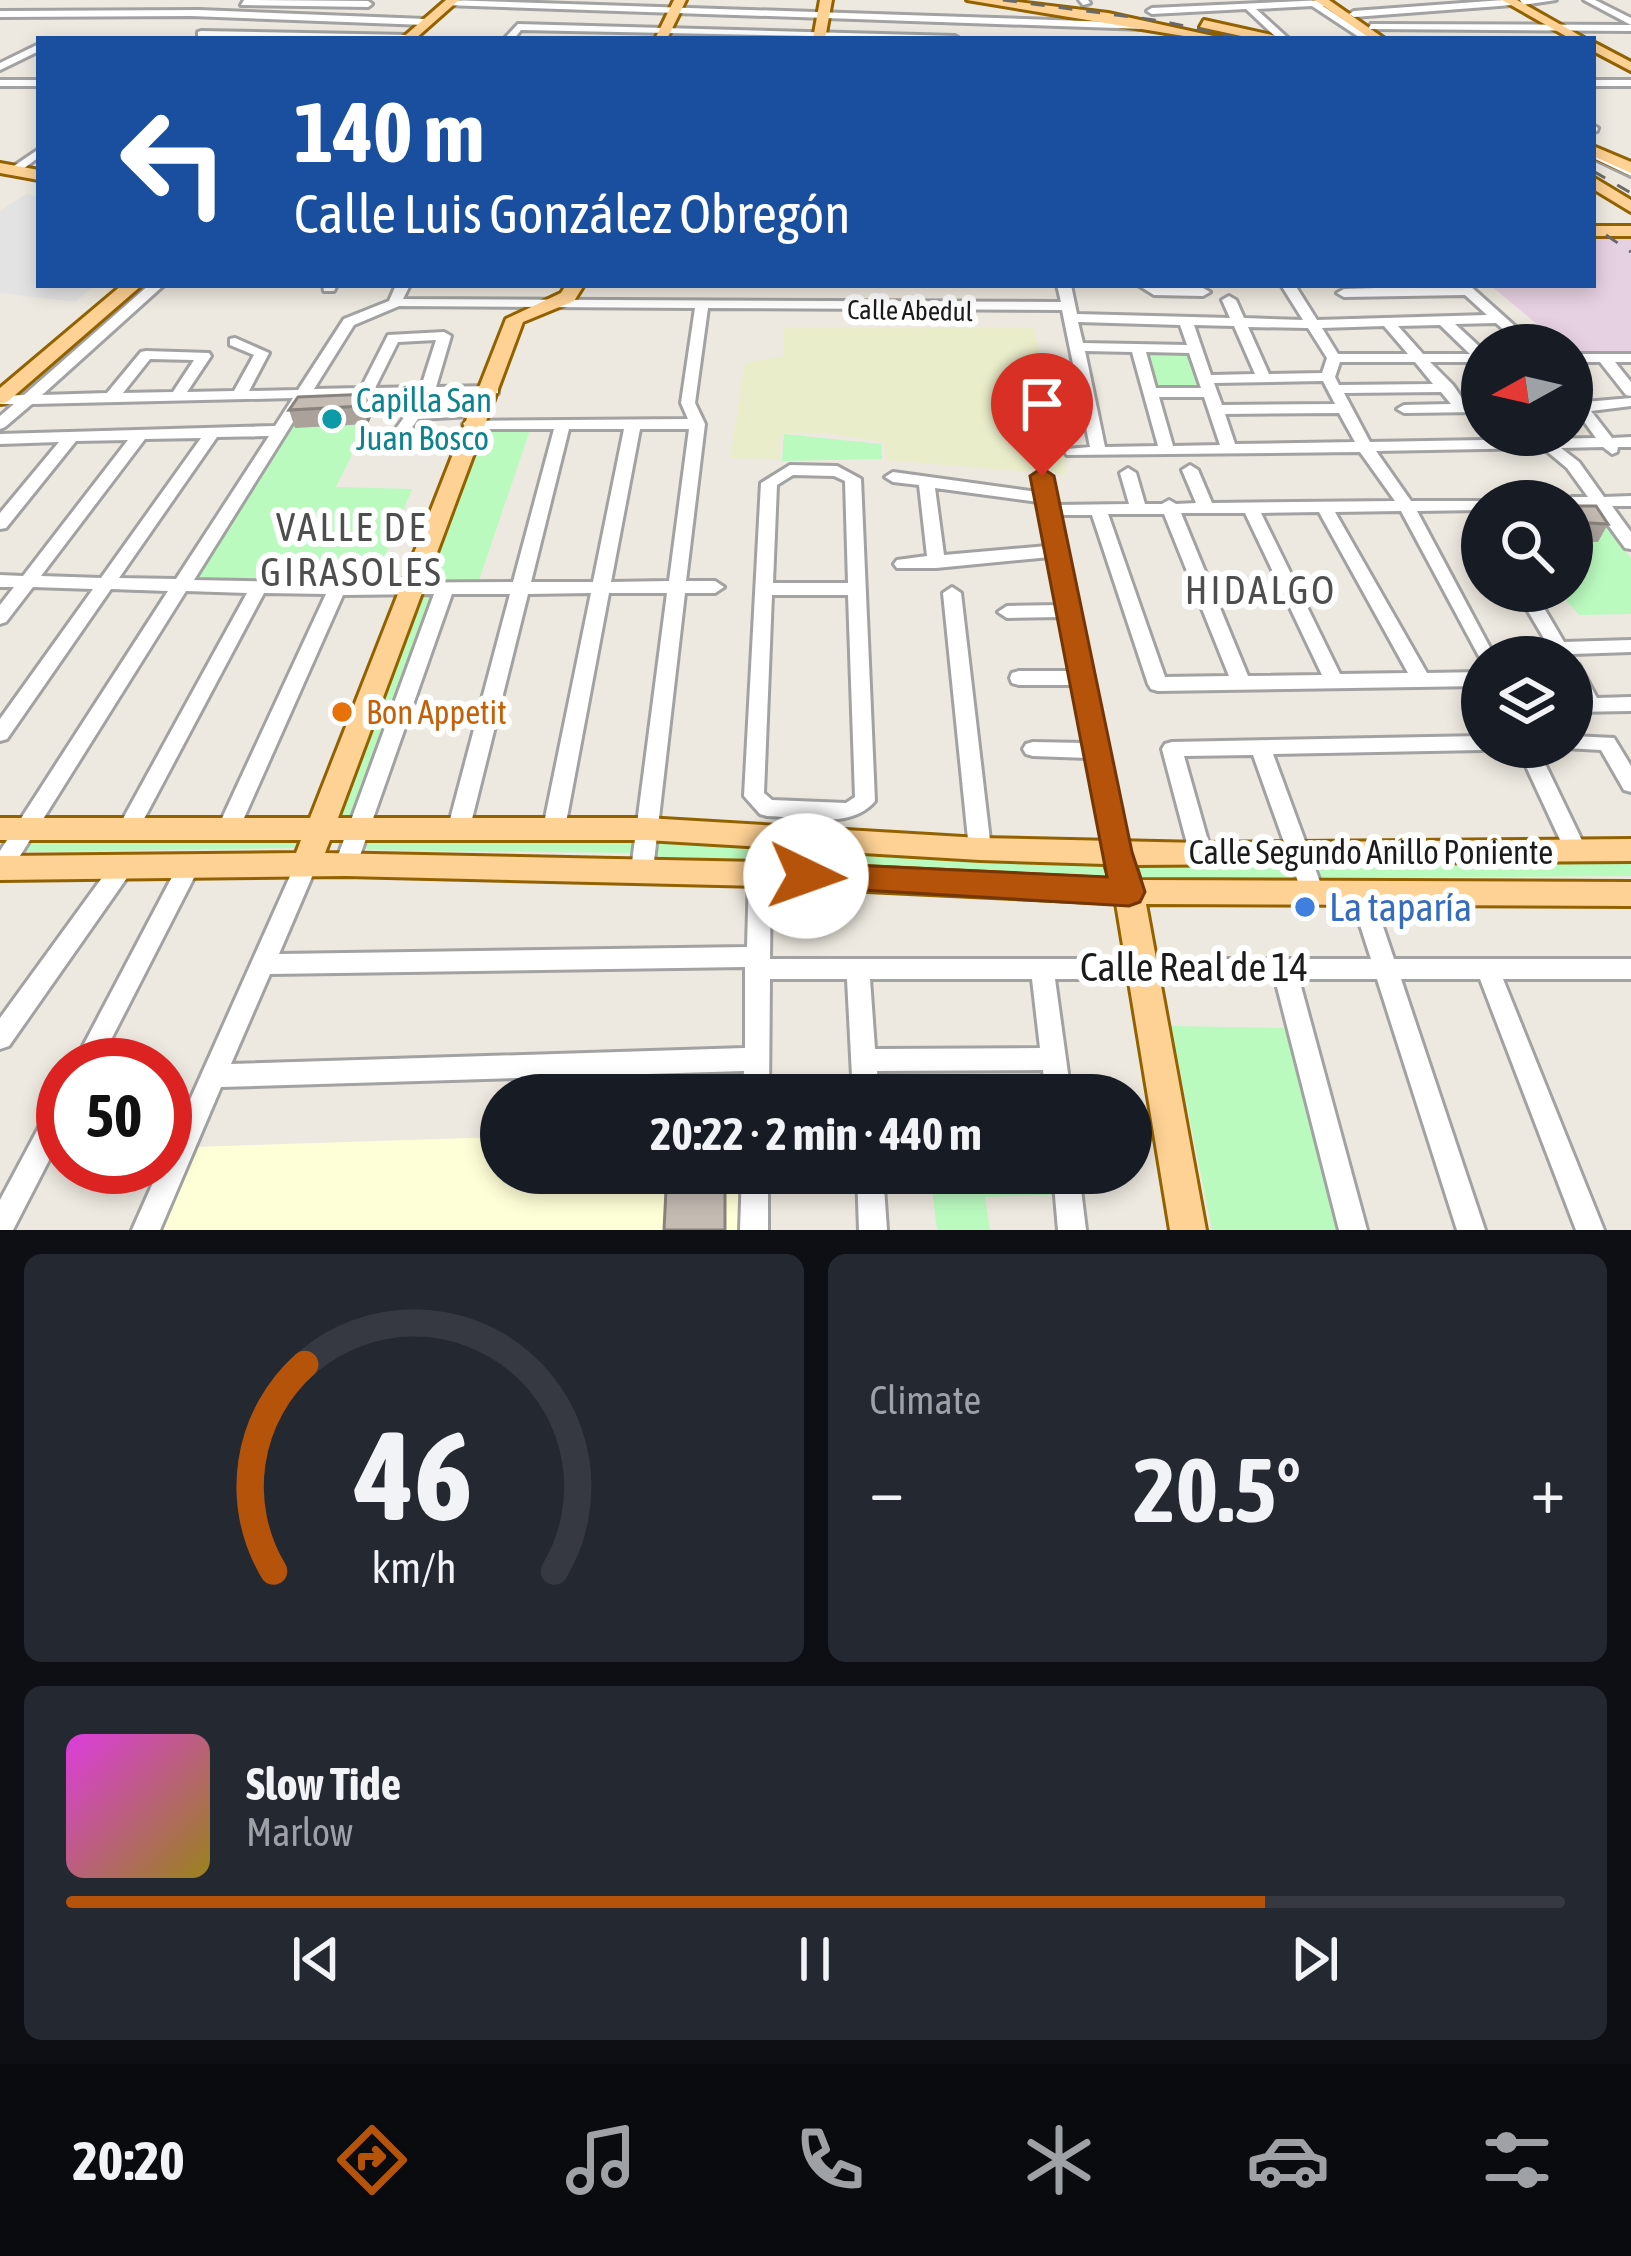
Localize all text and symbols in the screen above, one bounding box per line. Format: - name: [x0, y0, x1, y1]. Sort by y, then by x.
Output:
- icon: left: [96, 84, 252, 240]
- text: 140 m: [294, 84, 484, 180]
- text: Calle Luis González Obregón: [294, 183, 850, 244]
- street label: Calle Abedul: [847, 294, 973, 327]
- north arrow: [1461, 324, 1593, 456]
- map controls: [1461, 324, 1593, 768]
- pin: [991, 353, 1093, 476]
- icon: arrive: [1009, 371, 1075, 437]
- place label: Capilla San Juan Bosco: [356, 381, 492, 457]
- marker: Capilla San Juan Bosco: [319, 406, 345, 432]
- button: search: [1461, 480, 1593, 612]
- district label: VALLE DE GIRASOLES: [260, 505, 444, 594]
- district label: HIDALGO: [1185, 568, 1337, 612]
- button: layers: [1461, 636, 1593, 768]
- place label: Bon Appetit: [366, 693, 507, 731]
- marker: Bon Appetit: [329, 699, 355, 725]
- position arrow: [743, 813, 869, 939]
- street label: Calle Segundo Anillo Poniente: [1189, 833, 1553, 871]
- place label: La taparía: [1329, 885, 1472, 929]
- marker: La taparía: [1292, 894, 1318, 920]
- street label: Calle Real de 14: [1080, 945, 1308, 989]
- speed limit sign: 50: [36, 1038, 192, 1194]
- text: 20:22 · 2 min · 440 m: [650, 1108, 982, 1160]
- text: Climate: [870, 1378, 981, 1422]
- text: 46: [354, 1403, 472, 1546]
- text: 20.5°: [1133, 1438, 1301, 1541]
- text: −: [870, 1451, 904, 1527]
- text: +: [1531, 1451, 1565, 1527]
- text: km/h: [371, 1543, 456, 1592]
- text: Slow Tide: [246, 1758, 401, 1810]
- text: Marlow: [246, 1810, 353, 1854]
- icon: previous: [283, 1926, 349, 1992]
- icon: pause: [782, 1926, 848, 1992]
- icon: next: [1282, 1926, 1348, 1992]
- icon: directions: [330, 2118, 414, 2202]
- icon: music: [559, 2118, 643, 2202]
- icon: phone: [788, 2118, 872, 2202]
- icon: climate: [1017, 2118, 1101, 2202]
- icon: car: [1246, 2118, 1330, 2202]
- icon: filters: [1475, 2118, 1559, 2202]
- text: 20:20: [72, 2130, 185, 2191]

